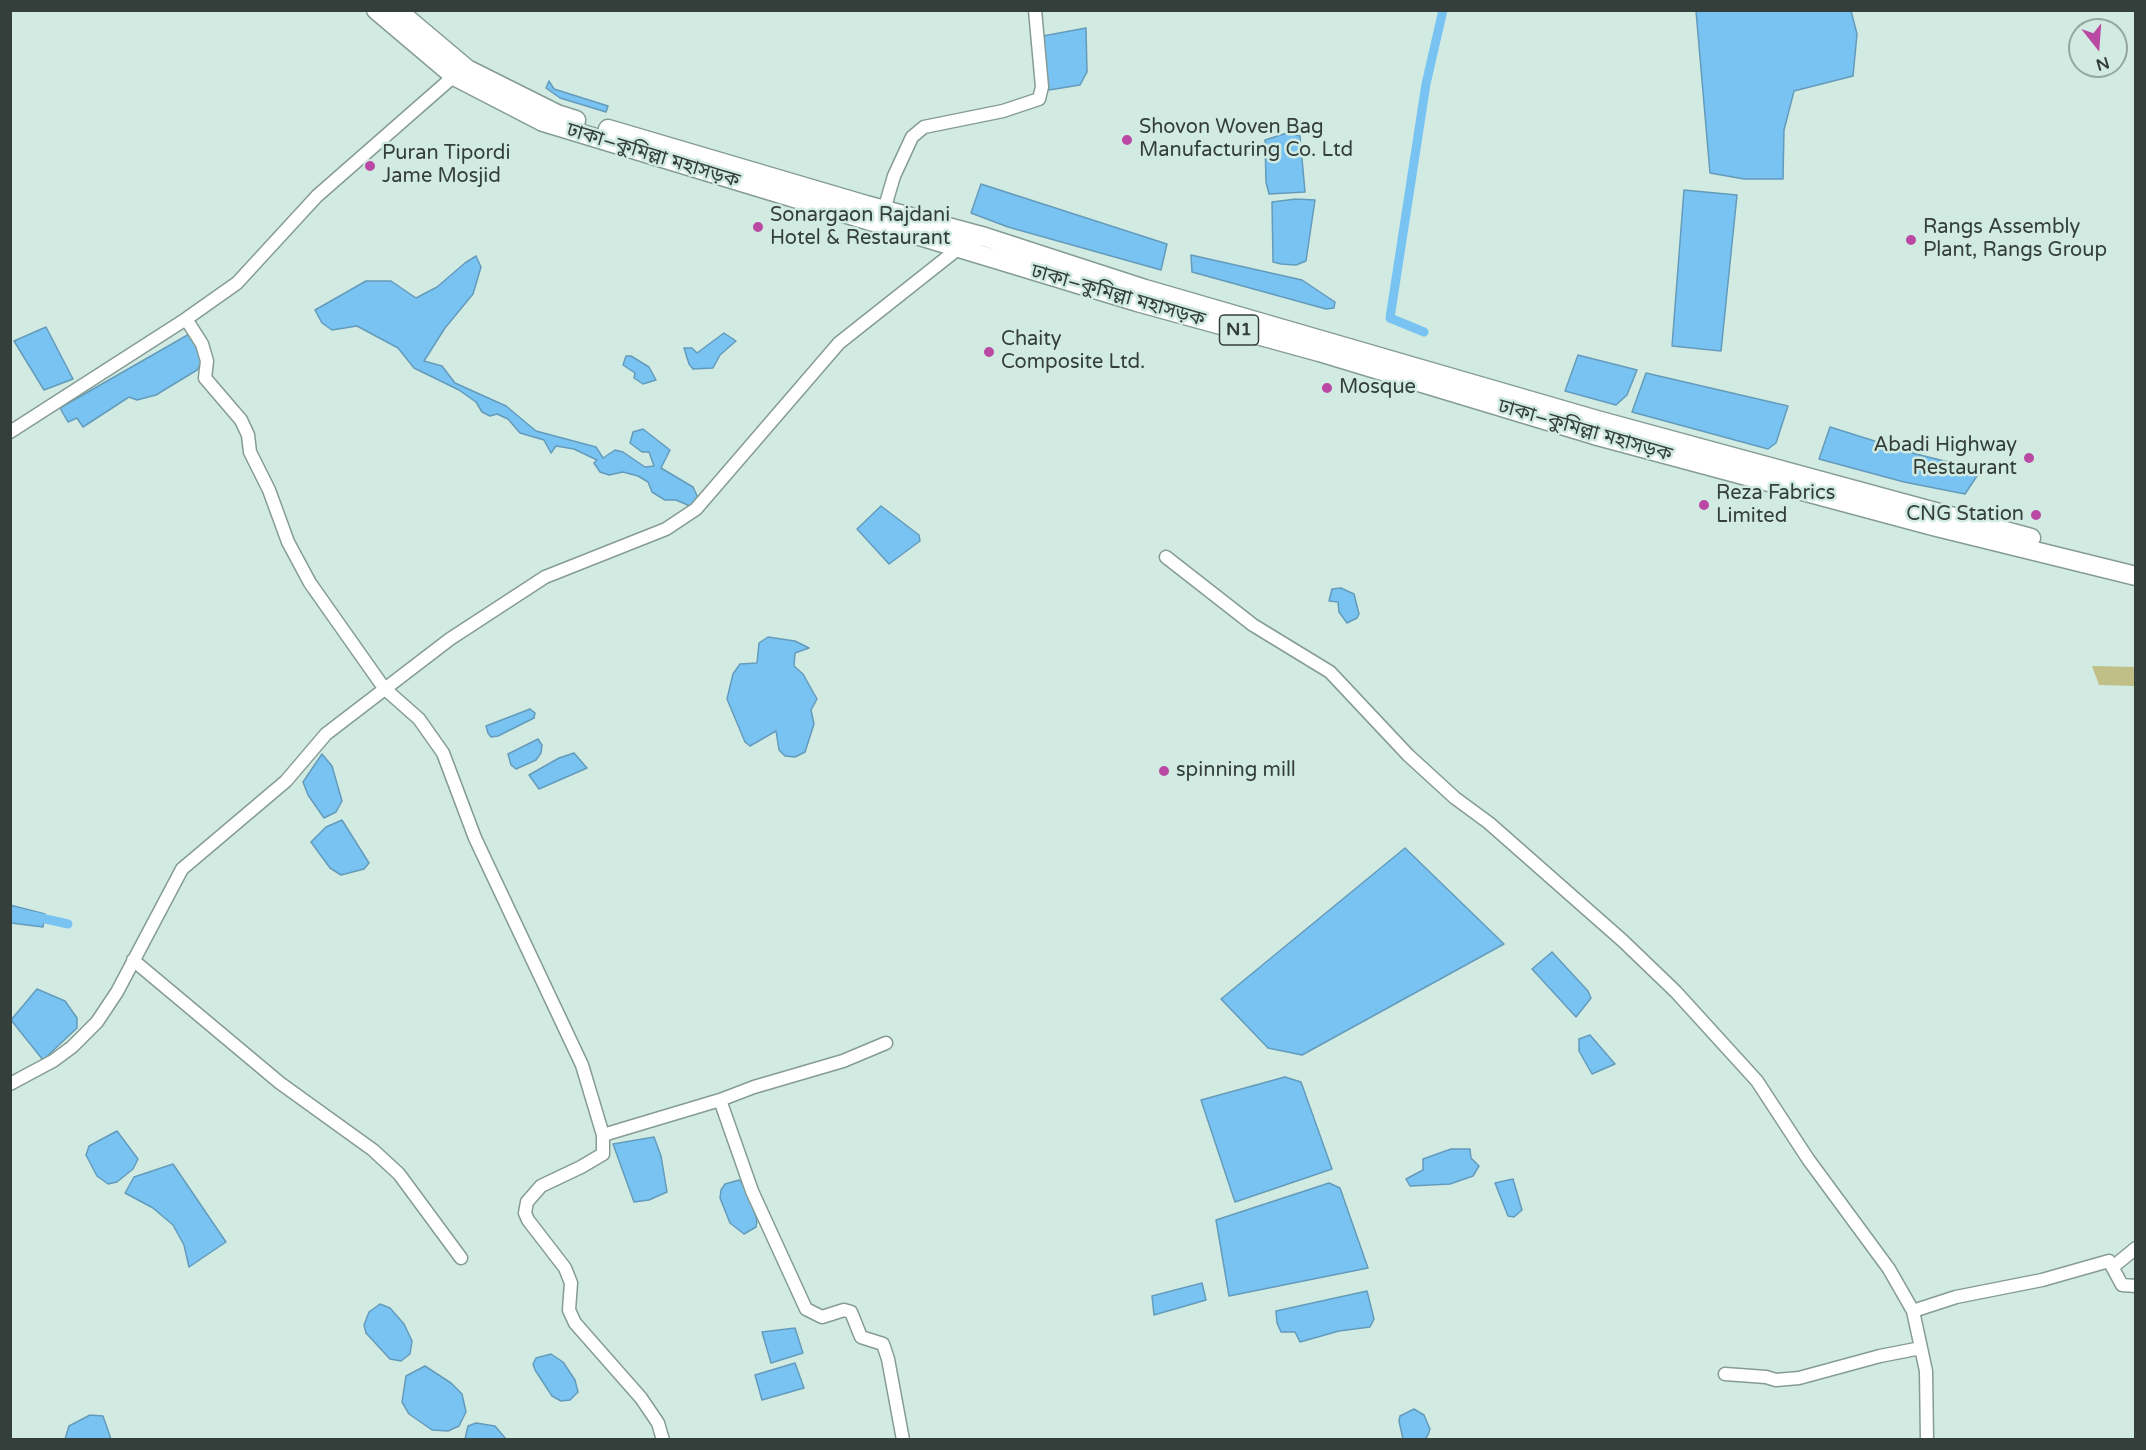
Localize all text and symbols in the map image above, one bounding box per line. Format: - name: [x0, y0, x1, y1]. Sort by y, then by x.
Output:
- north arrow: [2068, 18, 2128, 78]
- text: N: [2094, 52, 2112, 75]
- place label: Shovon Woven Bag Manufacturing Co. Ltd: [1139, 116, 1353, 163]
- street label: ঢাকা–কুমিল্লা মহাসড়ক: [563, 118, 743, 194]
- marker: Shovon Woven Bag Manufacturing Co. Ltd: [1120, 133, 1134, 147]
- place label: Puran Tipordi Jame Mosjid: [382, 142, 510, 189]
- marker: Puran Tipordi Jame Mosjid: [363, 159, 377, 173]
- place label: Sonargaon Rajdani Hotel & Restaurant: [770, 204, 950, 251]
- place label: Rangs Assembly Plant, Rangs Group: [1923, 216, 2107, 263]
- marker: Sonargaon Rajdani Hotel & Restaurant: [751, 220, 765, 234]
- marker: Rangs Assembly Plant, Rangs Group: [1904, 233, 1918, 247]
- street label: ঢাকা–কুমিল্লা মহাসড়ক: [1028, 260, 1208, 332]
- road number: N1: [1220, 315, 1258, 345]
- place label: Chaity Composite Ltd.: [1001, 328, 1145, 375]
- marker: Chaity Composite Ltd.: [982, 345, 996, 359]
- place label: Mosque: [1339, 376, 1416, 400]
- marker: Mosque: [1320, 381, 1334, 395]
- street label: ঢাকা–কুমিল্লা মহাসড়ক: [1495, 395, 1675, 467]
- place label: Abadi Highway Restaurant: [1874, 434, 2017, 481]
- marker: Abadi Highway Restaurant: [2022, 451, 2036, 465]
- place label: Reza Fabrics Limited: [1716, 482, 1835, 529]
- marker: Reza Fabrics Limited: [1697, 498, 1711, 512]
- place label: CNG Station: [1906, 503, 2024, 527]
- marker: CNG Station: [2029, 508, 2043, 522]
- place label: spinning mill: [1176, 759, 1296, 783]
- marker: spinning mill: [1157, 764, 1171, 778]

